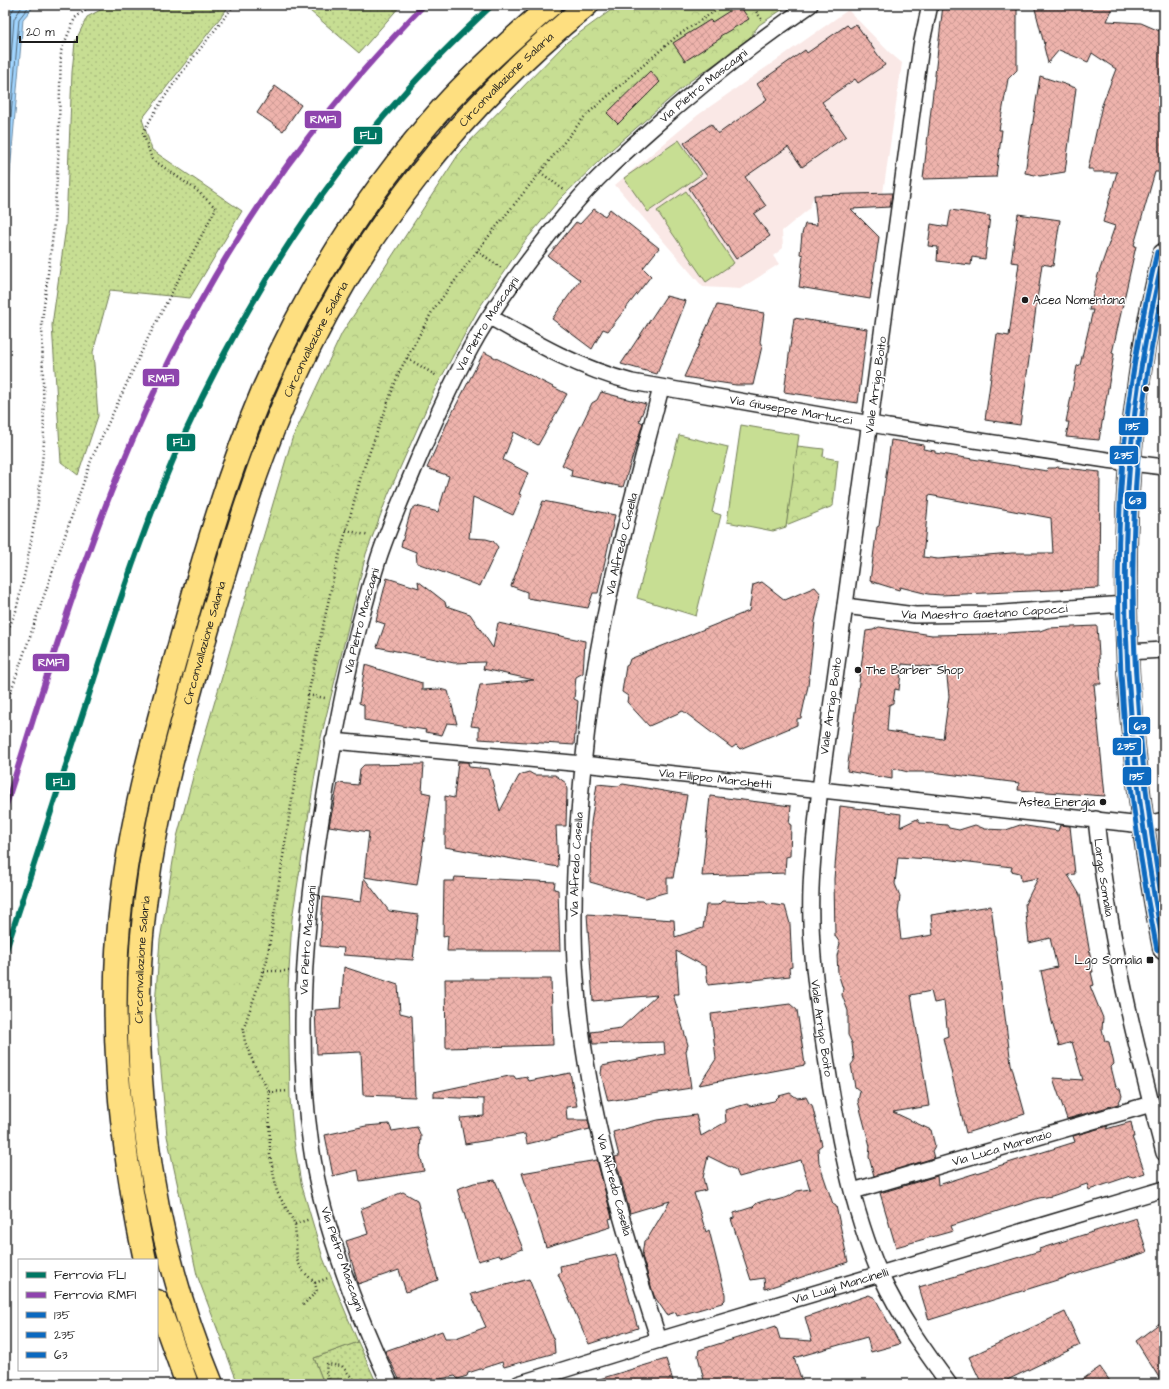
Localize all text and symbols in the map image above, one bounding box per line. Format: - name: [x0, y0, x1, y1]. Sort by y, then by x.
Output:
- scale bar: [20, 18, 77, 44]
- text: 20 m: [26, 24, 55, 41]
- street label: Circonvallazione Salaria: [455, 28, 557, 130]
- street label: Via Pietro Mascagni: [656, 44, 751, 127]
- line badge: RMFI: [304, 110, 342, 129]
- text: RMFI: [310, 112, 336, 127]
- line badge: FL1: [353, 126, 383, 145]
- text: FL1: [360, 128, 377, 143]
- street label: Via Pietro Mascagni: [451, 273, 523, 374]
- street label: Circonvallazione Salaria: [279, 278, 352, 400]
- place label: Acea Nomentana: [1033, 292, 1125, 309]
- marker: Acea Nomentana: [1020, 295, 1030, 305]
- street label: Viale Arrigo Boito: [861, 335, 892, 435]
- line badge: RMFI: [142, 368, 180, 387]
- text: RMFI: [148, 371, 174, 386]
- unlabelled marker: [1141, 384, 1151, 394]
- street label: Via Giuseppe Martucci: [728, 391, 854, 429]
- line badge: 135: [1118, 417, 1149, 436]
- text: 135: [1126, 419, 1141, 434]
- line badge: FL1: [166, 433, 196, 452]
- text: FL1: [173, 435, 190, 450]
- line badge: 235: [1109, 445, 1139, 465]
- text: 235: [1113, 448, 1134, 463]
- street label: Via Alfredo Casella: [601, 491, 642, 597]
- line badge: 63: [1124, 491, 1147, 510]
- text: 63: [1129, 493, 1142, 508]
- street label: Via Pietro Mascagni: [339, 566, 384, 676]
- street label: Circonvallazione Salaria: [179, 579, 230, 706]
- street label: Via Maestro Gaetano Capocci: [900, 600, 1068, 624]
- line badge: RMFI: [32, 653, 70, 672]
- text: RMFI: [38, 655, 64, 670]
- street label: Viale Arrigo Boito: [816, 656, 847, 756]
- place label: The Barber Shop: [866, 662, 964, 679]
- marker: The Barber Shop: [853, 665, 863, 675]
- line badge: 63: [1128, 716, 1151, 735]
- text: 63: [1134, 719, 1147, 734]
- line badge: 235: [1112, 737, 1142, 756]
- text: 235: [1116, 739, 1137, 754]
- street label: Via Filippo Marchetti: [658, 764, 773, 793]
- line badge: 135: [1122, 766, 1152, 786]
- text: 135: [1130, 769, 1145, 784]
- line badge: FL1: [45, 772, 76, 791]
- text: FL1: [53, 775, 70, 790]
- place label: Astea Energia: [1019, 794, 1095, 812]
- marker: Astea Energia: [1098, 797, 1108, 807]
- street label: Via Alfredo Casella: [565, 811, 588, 917]
- street label: Largo Somalia: [1090, 838, 1118, 918]
- street label: Via Pietro Mascagni: [295, 885, 321, 995]
- street label: Circonvallazione Salaria: [130, 895, 154, 1024]
- place label: L.go Somalia: [1075, 952, 1142, 970]
- marker: L.go Somalia: [1145, 955, 1155, 965]
- street label: Viale Arrigo Boito: [807, 979, 837, 1078]
- street label: Via Luca Marenzio: [950, 1125, 1054, 1170]
- street label: Via Alfredo Casella: [592, 1132, 636, 1238]
- street label: Via Pietro Mascagni: [315, 1205, 368, 1314]
- legend: [18, 1259, 158, 1371]
- street label: Via Luigi Mancinelli: [791, 1263, 890, 1308]
- text: Ferrovia FL1: [54, 1267, 126, 1284]
- text: Ferrovia RMFI: [54, 1287, 137, 1304]
- text: 135: [54, 1307, 71, 1324]
- text: 235: [54, 1327, 76, 1344]
- text: 63: [54, 1347, 68, 1364]

